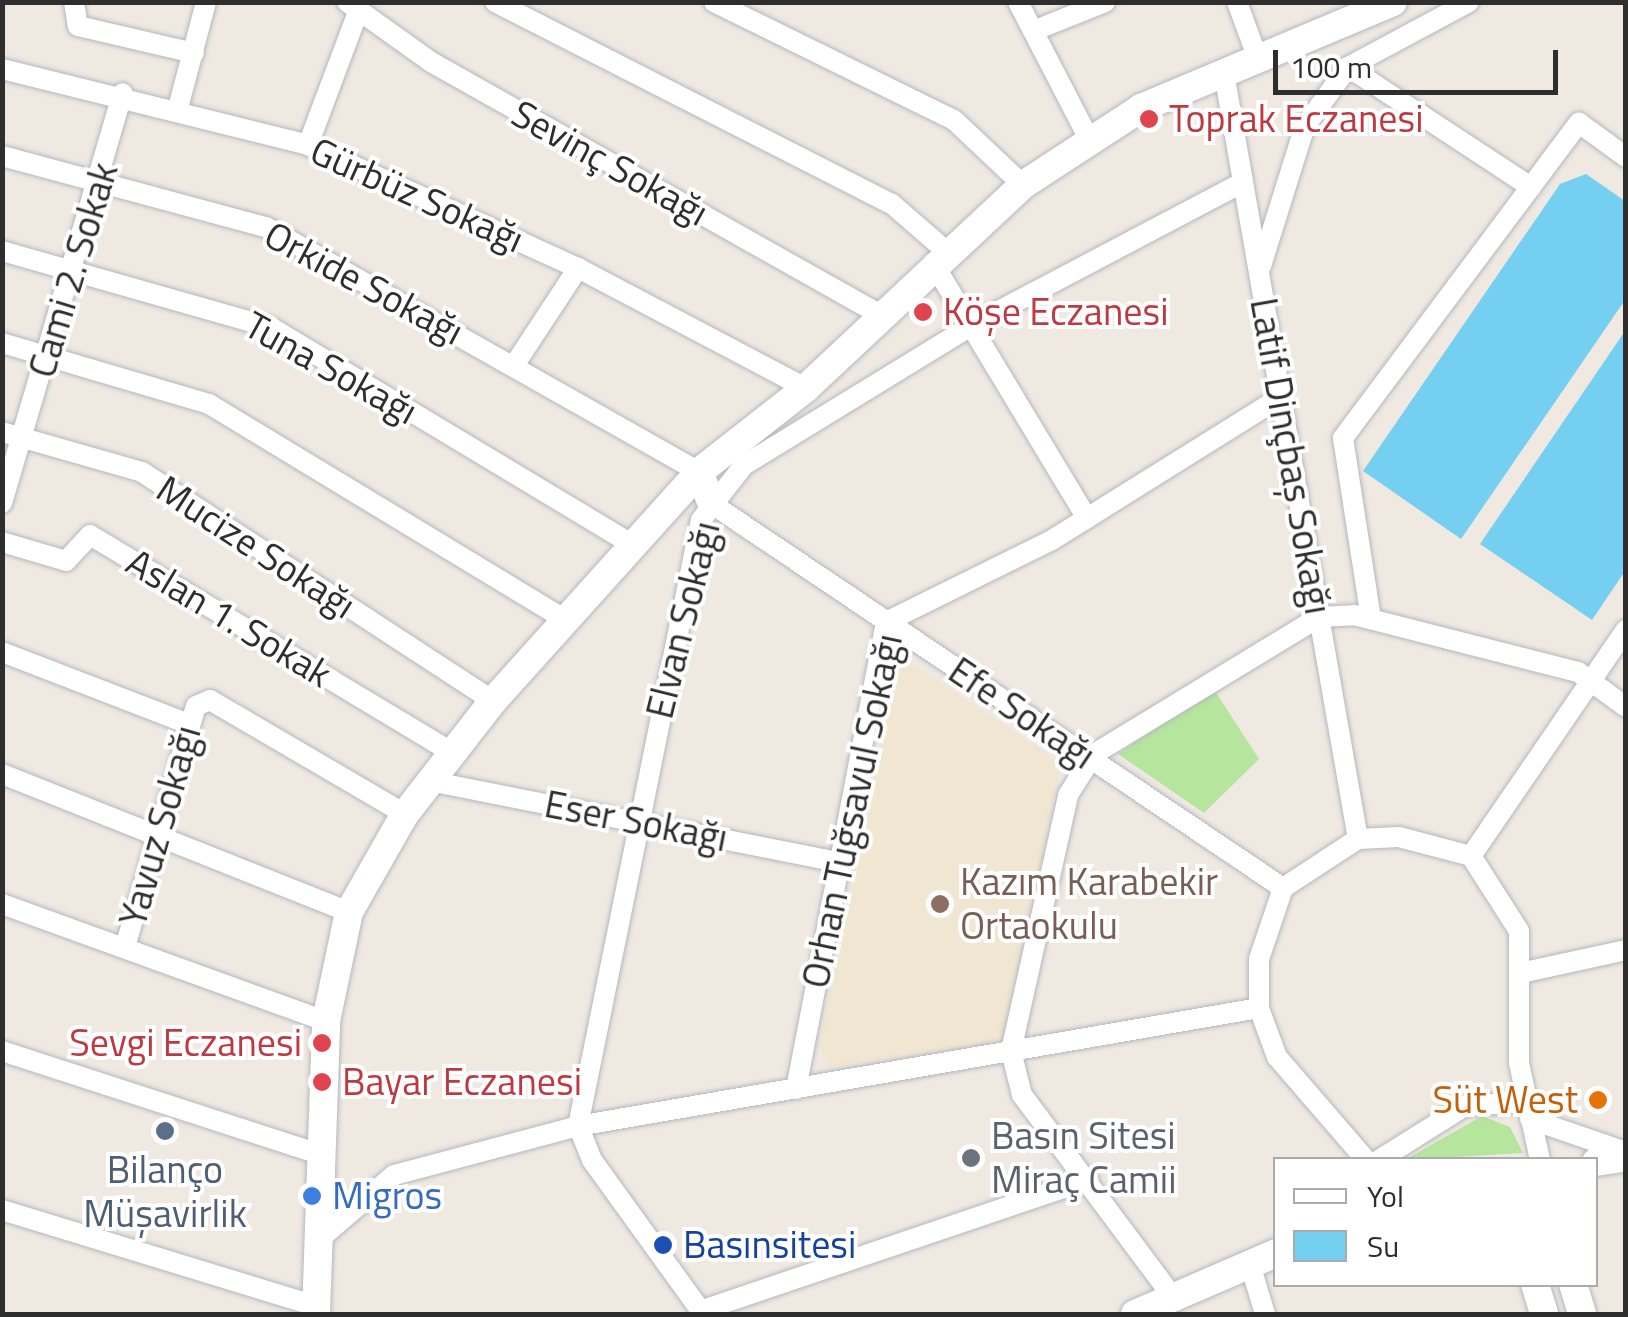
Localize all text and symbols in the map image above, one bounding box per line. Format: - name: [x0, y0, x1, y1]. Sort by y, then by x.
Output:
- scale bar: [1278, 30, 1563, 92]
- text: 100 m: [1290, 44, 1372, 90]
- street label: Sevinç Sokağı: [504, 90, 716, 236]
- place label: Toprak Eczanesi: [1169, 96, 1424, 142]
- marker: Toprak Eczanesi: [1138, 108, 1160, 130]
- street label: Gürbüz Sokağı: [303, 128, 531, 262]
- street label: Cami 2. Sokak: [19, 157, 127, 383]
- street label: Orkide Sokağı: [257, 212, 471, 354]
- place label: Köşe Eczanesi: [943, 289, 1168, 335]
- street label: Latif Dinçbaş Sokağı: [1241, 294, 1341, 618]
- marker: Köşe Eczanesi: [912, 301, 934, 323]
- street label: Tuna Sokağı: [237, 302, 425, 434]
- street label: Mucize Sokağı: [148, 466, 364, 628]
- street label: Elvan Sokağı: [637, 517, 729, 723]
- street label: Aslan 1. Sokak: [118, 539, 340, 697]
- street label: Orhan Tuğsavul Sokağı: [792, 630, 912, 992]
- street label: Efe Sokağı: [940, 648, 1104, 778]
- street label: Yavuz Sokağı: [110, 720, 210, 932]
- street label: Eser Sokağı: [541, 781, 731, 861]
- place label: Kazım Karabekir Ortaokulu: [960, 859, 1218, 948]
- marker: Kazım Karabekir Ortaokulu: [929, 893, 951, 915]
- place label: Sevgi Eczanesi: [69, 1020, 302, 1066]
- marker: Sevgi Eczanesi: [311, 1032, 333, 1054]
- place label: Bayar Eczanesi: [342, 1059, 582, 1105]
- marker: Bayar Eczanesi: [311, 1071, 333, 1093]
- place label: Süt West: [1432, 1077, 1578, 1123]
- marker: Süt West: [1587, 1089, 1609, 1111]
- place label: Basın Sitesi Miraç Camii: [991, 1113, 1176, 1202]
- marker: Bilanço Müşavirlik: [154, 1120, 176, 1142]
- place label: Bilanço Müşavirlik: [83, 1147, 247, 1236]
- marker: Basın Sitesi Miraç Camii: [960, 1147, 982, 1169]
- legend: [1273, 1157, 1598, 1287]
- place label: Migros: [332, 1173, 442, 1219]
- text: Yol: [1367, 1173, 1404, 1219]
- marker: Migros: [301, 1185, 323, 1207]
- place label: Basınsitesi: [683, 1222, 856, 1268]
- text: Su: [1367, 1223, 1399, 1269]
- marker: Basınsitesi: [652, 1234, 674, 1256]

